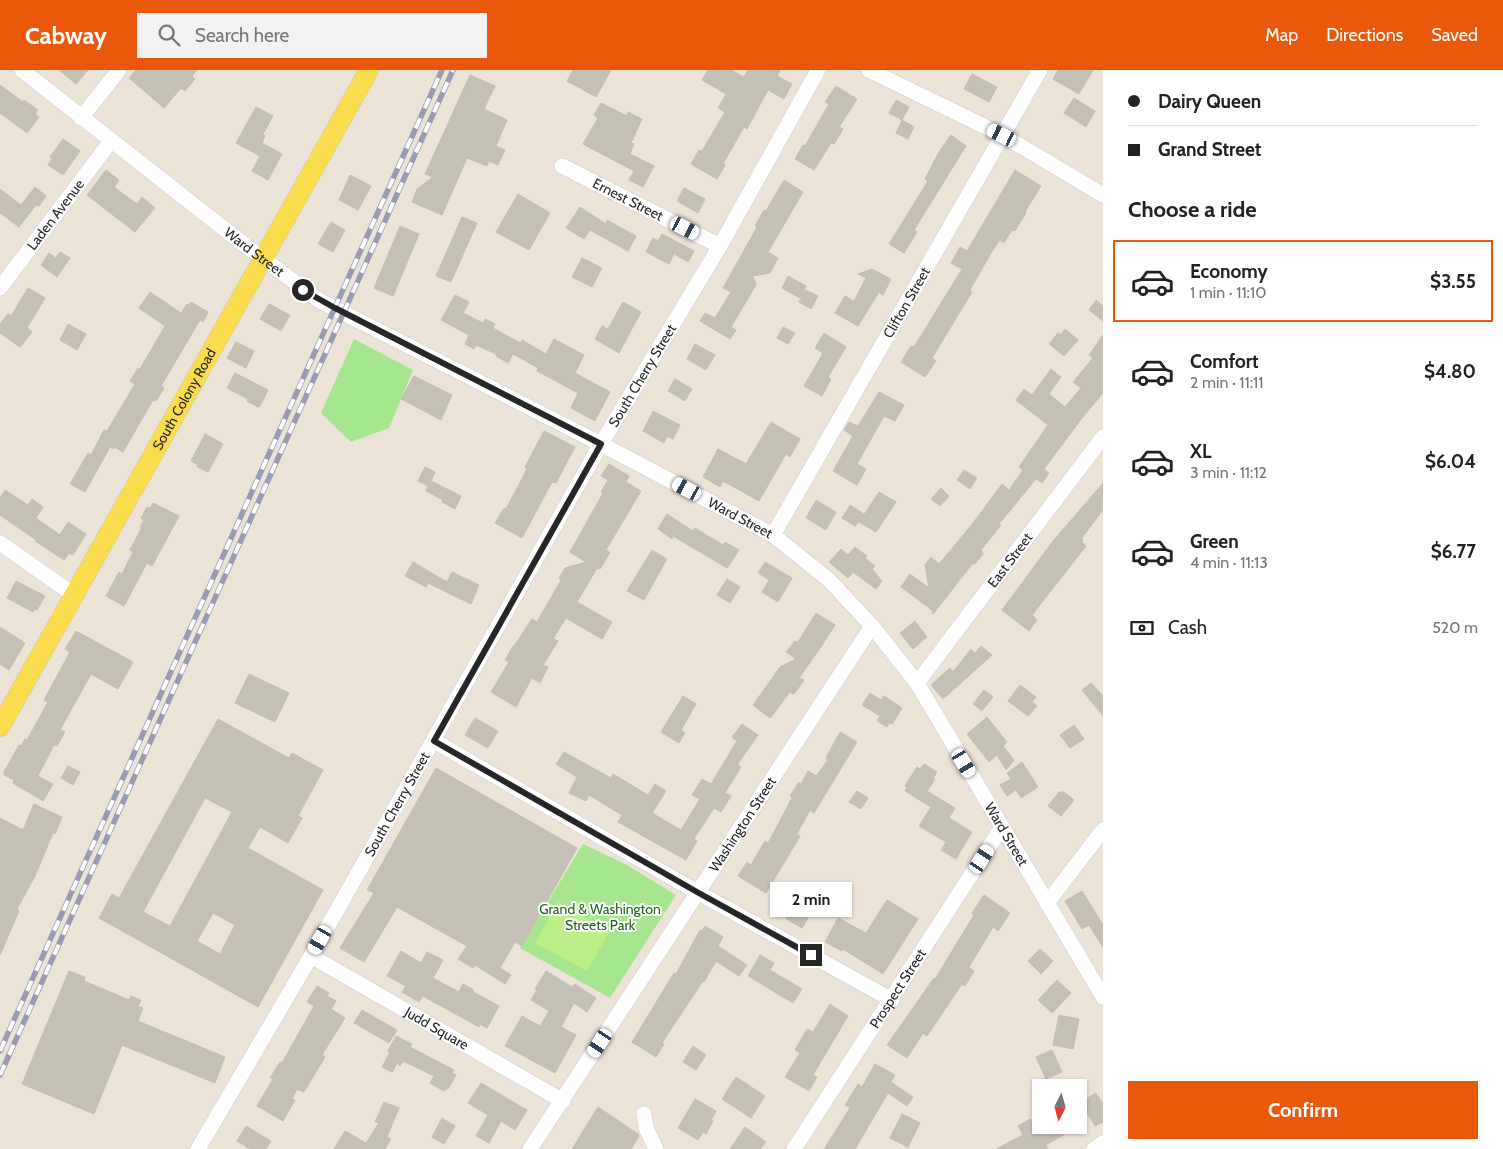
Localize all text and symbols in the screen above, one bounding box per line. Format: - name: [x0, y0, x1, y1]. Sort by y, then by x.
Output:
- search box: [137, 13, 487, 58]
- text: Cabway: [25, 21, 107, 50]
- icon: search: [155, 21, 183, 49]
- text: Search here: [195, 24, 289, 47]
- text: Map: [1265, 24, 1298, 46]
- text: Directions: [1326, 24, 1403, 46]
- text: Saved: [1431, 24, 1478, 46]
- text: Dairy Queen: [1158, 90, 1261, 113]
- car: [985, 122, 1018, 148]
- text: Grand Street: [1158, 138, 1261, 161]
- street label: Ernest Street: [590, 174, 667, 225]
- street label: Laden Avenue: [23, 176, 88, 254]
- text: Choose a ride: [1128, 196, 1257, 223]
- car: [668, 215, 701, 241]
- street label: Ward Street: [221, 223, 288, 280]
- icon: car: [1130, 259, 1175, 304]
- text: Economy: [1190, 260, 1268, 283]
- street label: Clifton Street: [879, 264, 934, 341]
- text: $3.55: [1430, 270, 1476, 293]
- route start: [292, 279, 314, 301]
- text: 1 min · 11:10: [1190, 283, 1266, 302]
- street label: South Cherry Street: [604, 320, 680, 430]
- street label: South Colony Road: [148, 345, 220, 453]
- icon: car: [1130, 349, 1175, 394]
- text: Comfort: [1190, 350, 1259, 373]
- text: $4.80: [1424, 360, 1476, 383]
- text: 2 min · 11:11: [1190, 373, 1264, 392]
- icon: car: [1130, 439, 1175, 484]
- text: XL: [1190, 440, 1211, 463]
- text: $6.04: [1425, 450, 1476, 473]
- text: 3 min · 11:12: [1190, 463, 1267, 482]
- car: [670, 475, 703, 503]
- street label: Ward Street: [705, 493, 776, 542]
- street label: East Street: [983, 529, 1037, 591]
- icon: car: [1130, 529, 1175, 574]
- text: Green: [1190, 530, 1239, 553]
- text: $6.77: [1431, 540, 1476, 563]
- text: 4 min · 11:13: [1190, 553, 1268, 572]
- icon: cash: [1128, 614, 1156, 642]
- text: Cash: [1168, 616, 1207, 639]
- text: 520 m: [1432, 618, 1478, 637]
- car: [949, 746, 978, 780]
- street label: South Cherry Street: [360, 749, 434, 860]
- street label: Washington Street: [705, 773, 780, 875]
- street label: Ward Street: [981, 799, 1032, 869]
- car: [967, 842, 996, 876]
- callout: 2 min: [770, 882, 852, 918]
- text: 2 min: [792, 890, 830, 909]
- park label: Grand & Washington Streets Park: [539, 900, 661, 934]
- car: [306, 923, 333, 957]
- route end: [800, 944, 822, 966]
- street label: Prospect Street: [865, 945, 930, 1032]
- street label: Judd Square: [401, 1002, 472, 1054]
- car: [585, 1026, 614, 1060]
- north arrow: [1032, 1079, 1088, 1134]
- map controls: [1032, 1079, 1087, 1134]
- button: Confirm: [1128, 1081, 1478, 1139]

